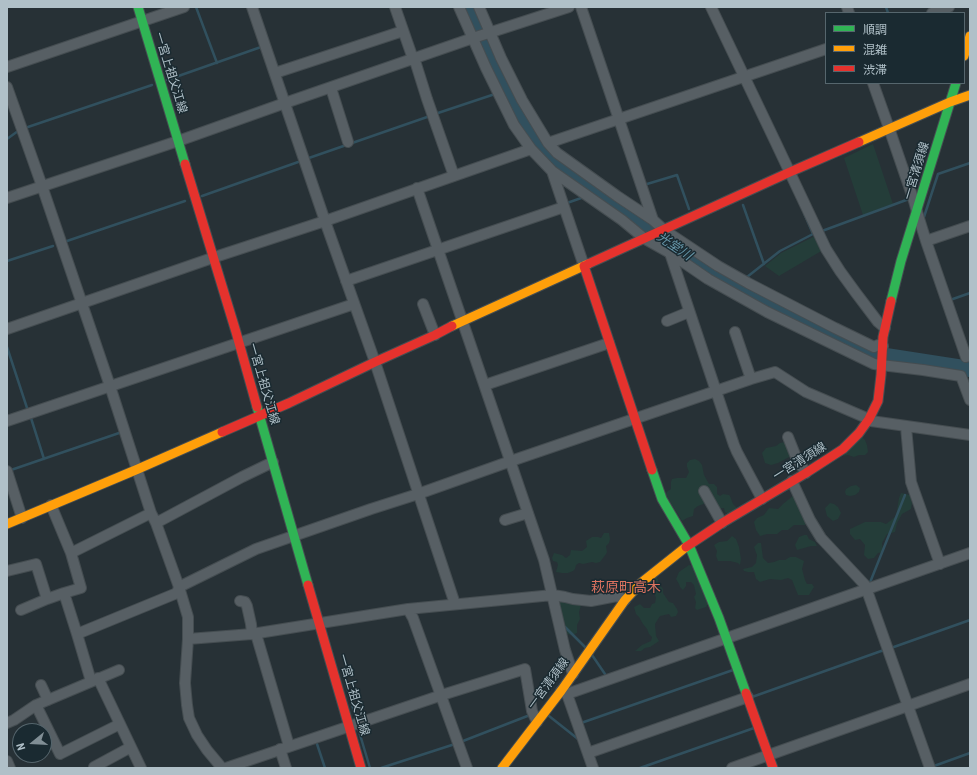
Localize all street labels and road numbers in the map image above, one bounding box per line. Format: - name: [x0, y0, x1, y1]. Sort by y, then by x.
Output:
- street label: 一宮上祖父江線: [151, 31, 189, 115]
- street label: 一宮清須線: [901, 140, 933, 202]
- street label: 一宮上祖父江線: [245, 342, 281, 426]
- street label: 一宮清須線: [771, 440, 829, 484]
- street label: 一宮上祖父江線: [335, 653, 371, 737]
- street label: 一宮清須線: [526, 655, 572, 713]

